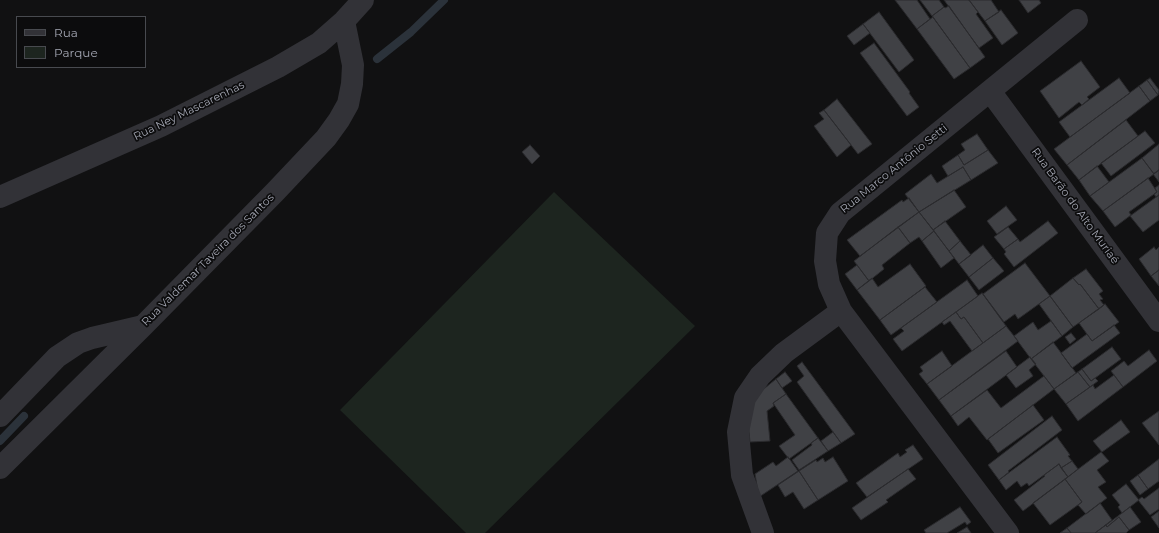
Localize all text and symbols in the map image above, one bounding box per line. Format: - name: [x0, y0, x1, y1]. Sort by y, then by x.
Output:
- legend: [16, 16, 146, 68]
- text: Rua: [54, 25, 78, 40]
- text: Parque: [54, 45, 98, 60]
- street label: Rua Ney Mascarenhas: [131, 78, 247, 144]
- street label: Rua Marco Antônio Setti: [838, 122, 950, 216]
- street label: Rua Barão do Alto Muriaé: [1028, 145, 1122, 267]
- street label: Rua Valdemar Taveira dos Santos: [139, 191, 277, 329]

